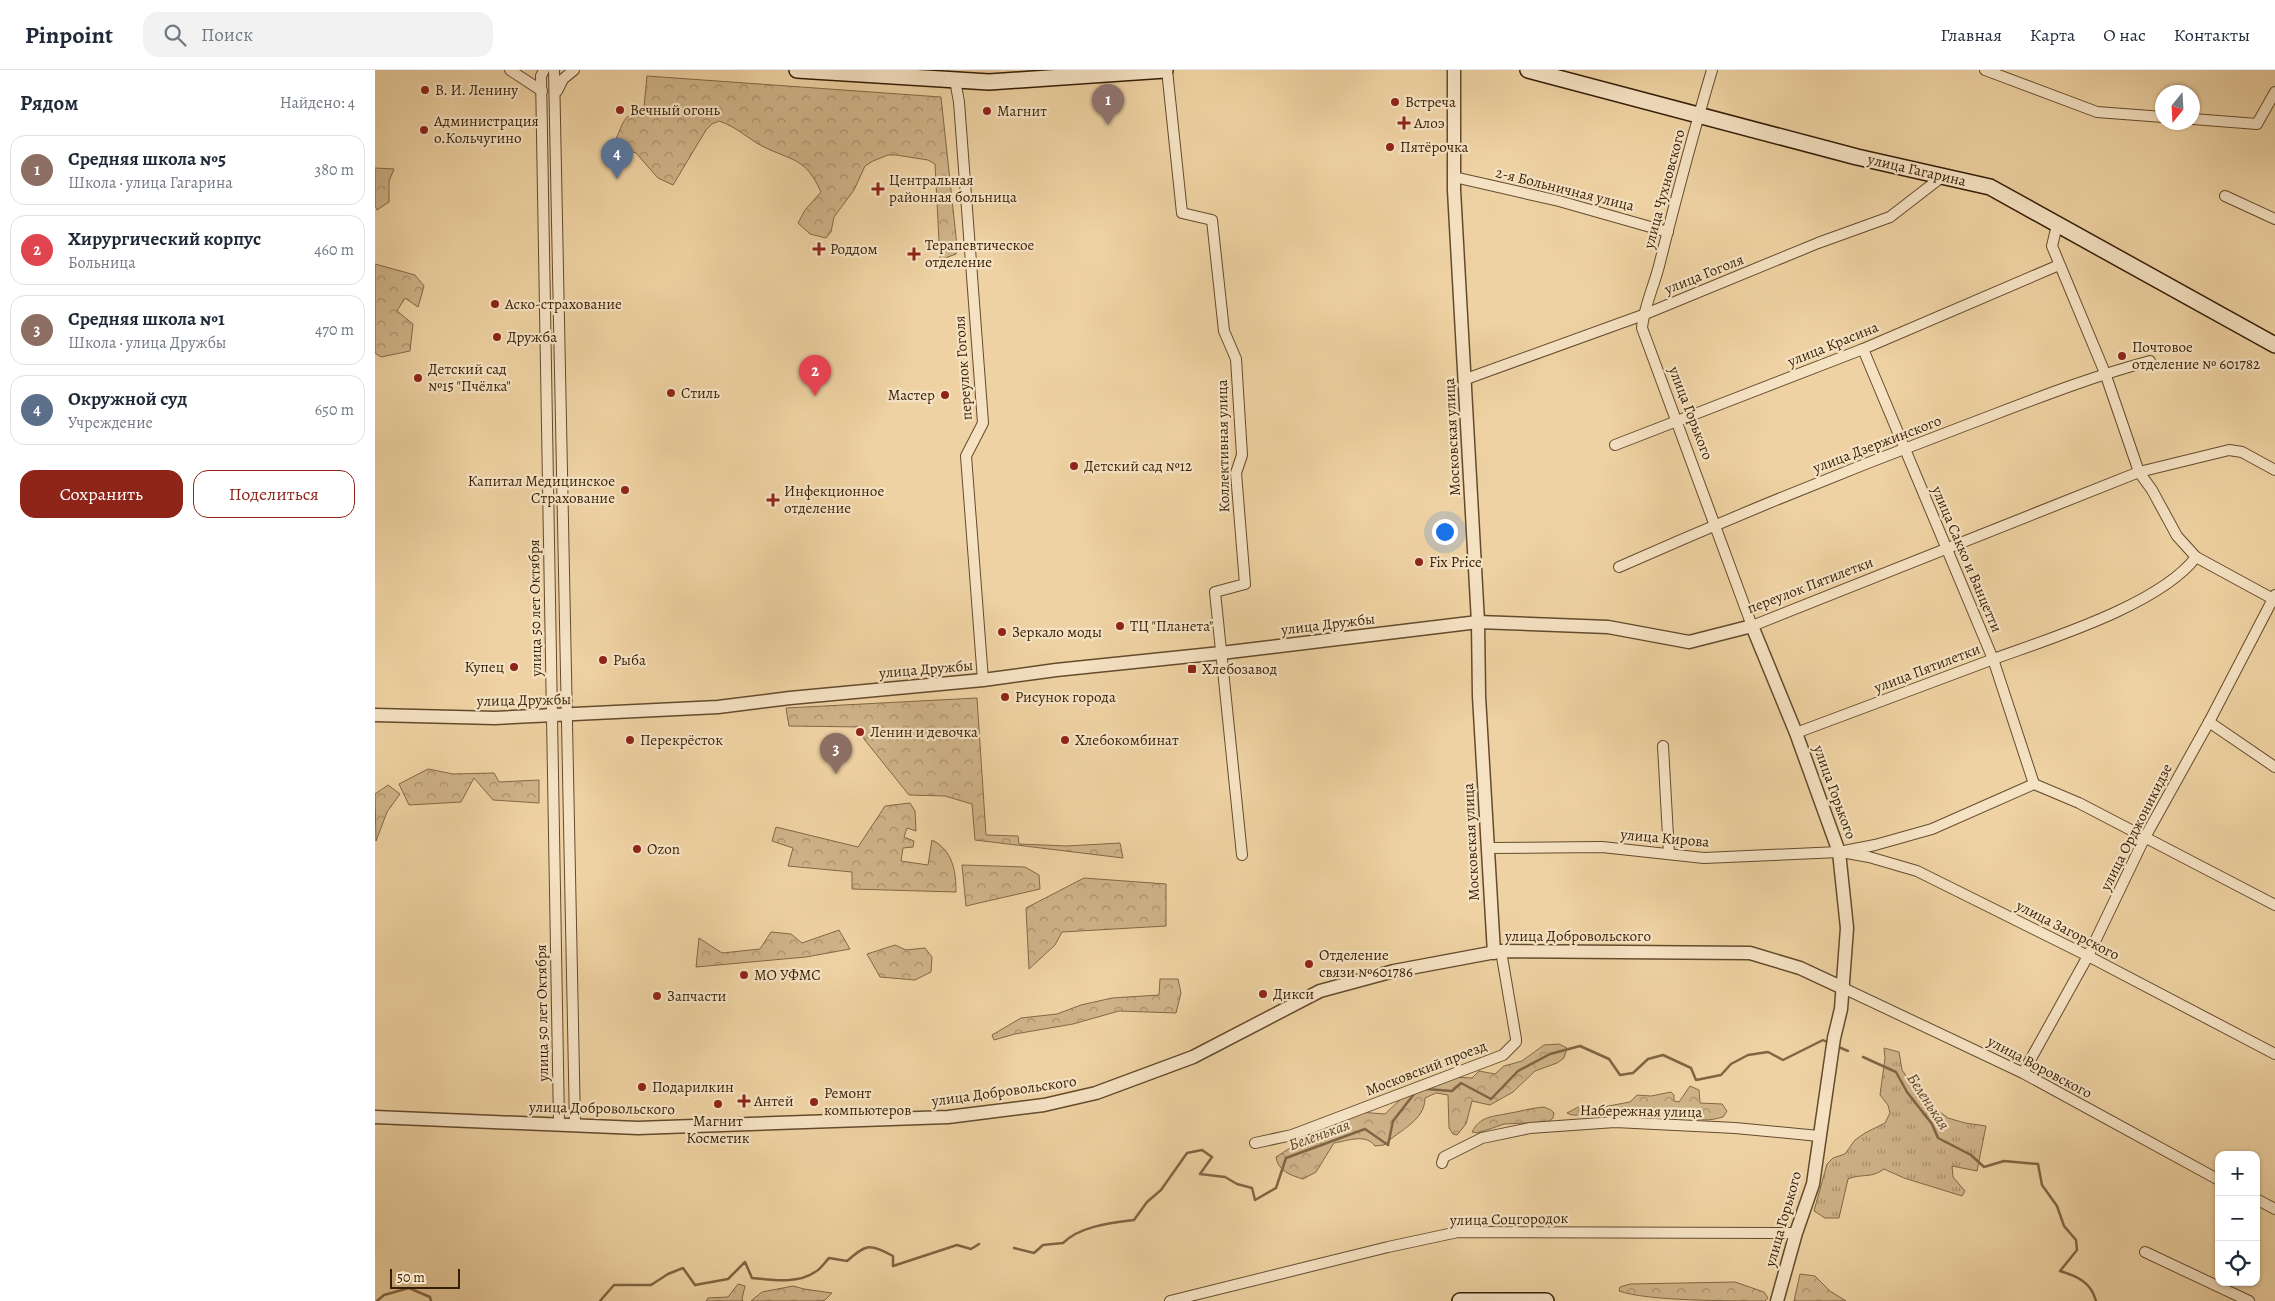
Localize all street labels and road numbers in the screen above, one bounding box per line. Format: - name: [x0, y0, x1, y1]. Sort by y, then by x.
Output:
- street label: улица Чухновского: [1638, 127, 1690, 252]
- street label: улица Гагарина: [1865, 149, 1968, 191]
- street label: 2-я Больничная улица: [1494, 162, 1636, 216]
- street label: улица Гоголя: [1661, 249, 1747, 299]
- street label: переулок Гоголя: [949, 315, 977, 421]
- street label: улица Красина: [1784, 317, 1881, 372]
- street label: улица Горького: [1664, 362, 1718, 463]
- street label: Московская улица: [1439, 377, 1465, 496]
- street label: Коллективная улица: [1212, 379, 1234, 513]
- street label: улица Дзержинского: [1809, 410, 1944, 478]
- street label: улица Сакко и Ванцетти: [1927, 482, 2007, 635]
- street label: улица 50 лет Октября: [524, 539, 546, 678]
- street label: переулок Пятилетки: [1744, 552, 1876, 618]
- street label: улица Дружбы: [1279, 608, 1376, 640]
- street label: улица Пятилетки: [1870, 638, 1983, 698]
- street label: улица Дружбы: [877, 655, 974, 683]
- street label: улица Дружбы: [476, 689, 571, 711]
- street label: улица Горького: [1808, 741, 1861, 842]
- street label: улица Орджоникидзе: [2095, 760, 2177, 895]
- street label: Московская улица: [1458, 782, 1484, 901]
- street label: улица Кирова: [1619, 824, 1710, 852]
- street label: улица Загорского: [2012, 895, 2123, 965]
- street label: улица Добровольского: [1504, 926, 1651, 946]
- street label: улица 50 лет Октября: [531, 944, 553, 1083]
- street label: улица Воровского: [1983, 1031, 2096, 1103]
- street label: Московский проезд: [1363, 1036, 1489, 1100]
- street label: улица Добровольского: [929, 1071, 1078, 1111]
- street label: улица Добровольского: [528, 1097, 675, 1119]
- street label: Набережная улица: [1580, 1100, 1702, 1122]
- street label: улица Горького: [1760, 1169, 1806, 1270]
- street label: улица Соцгородок: [1449, 1208, 1569, 1230]

